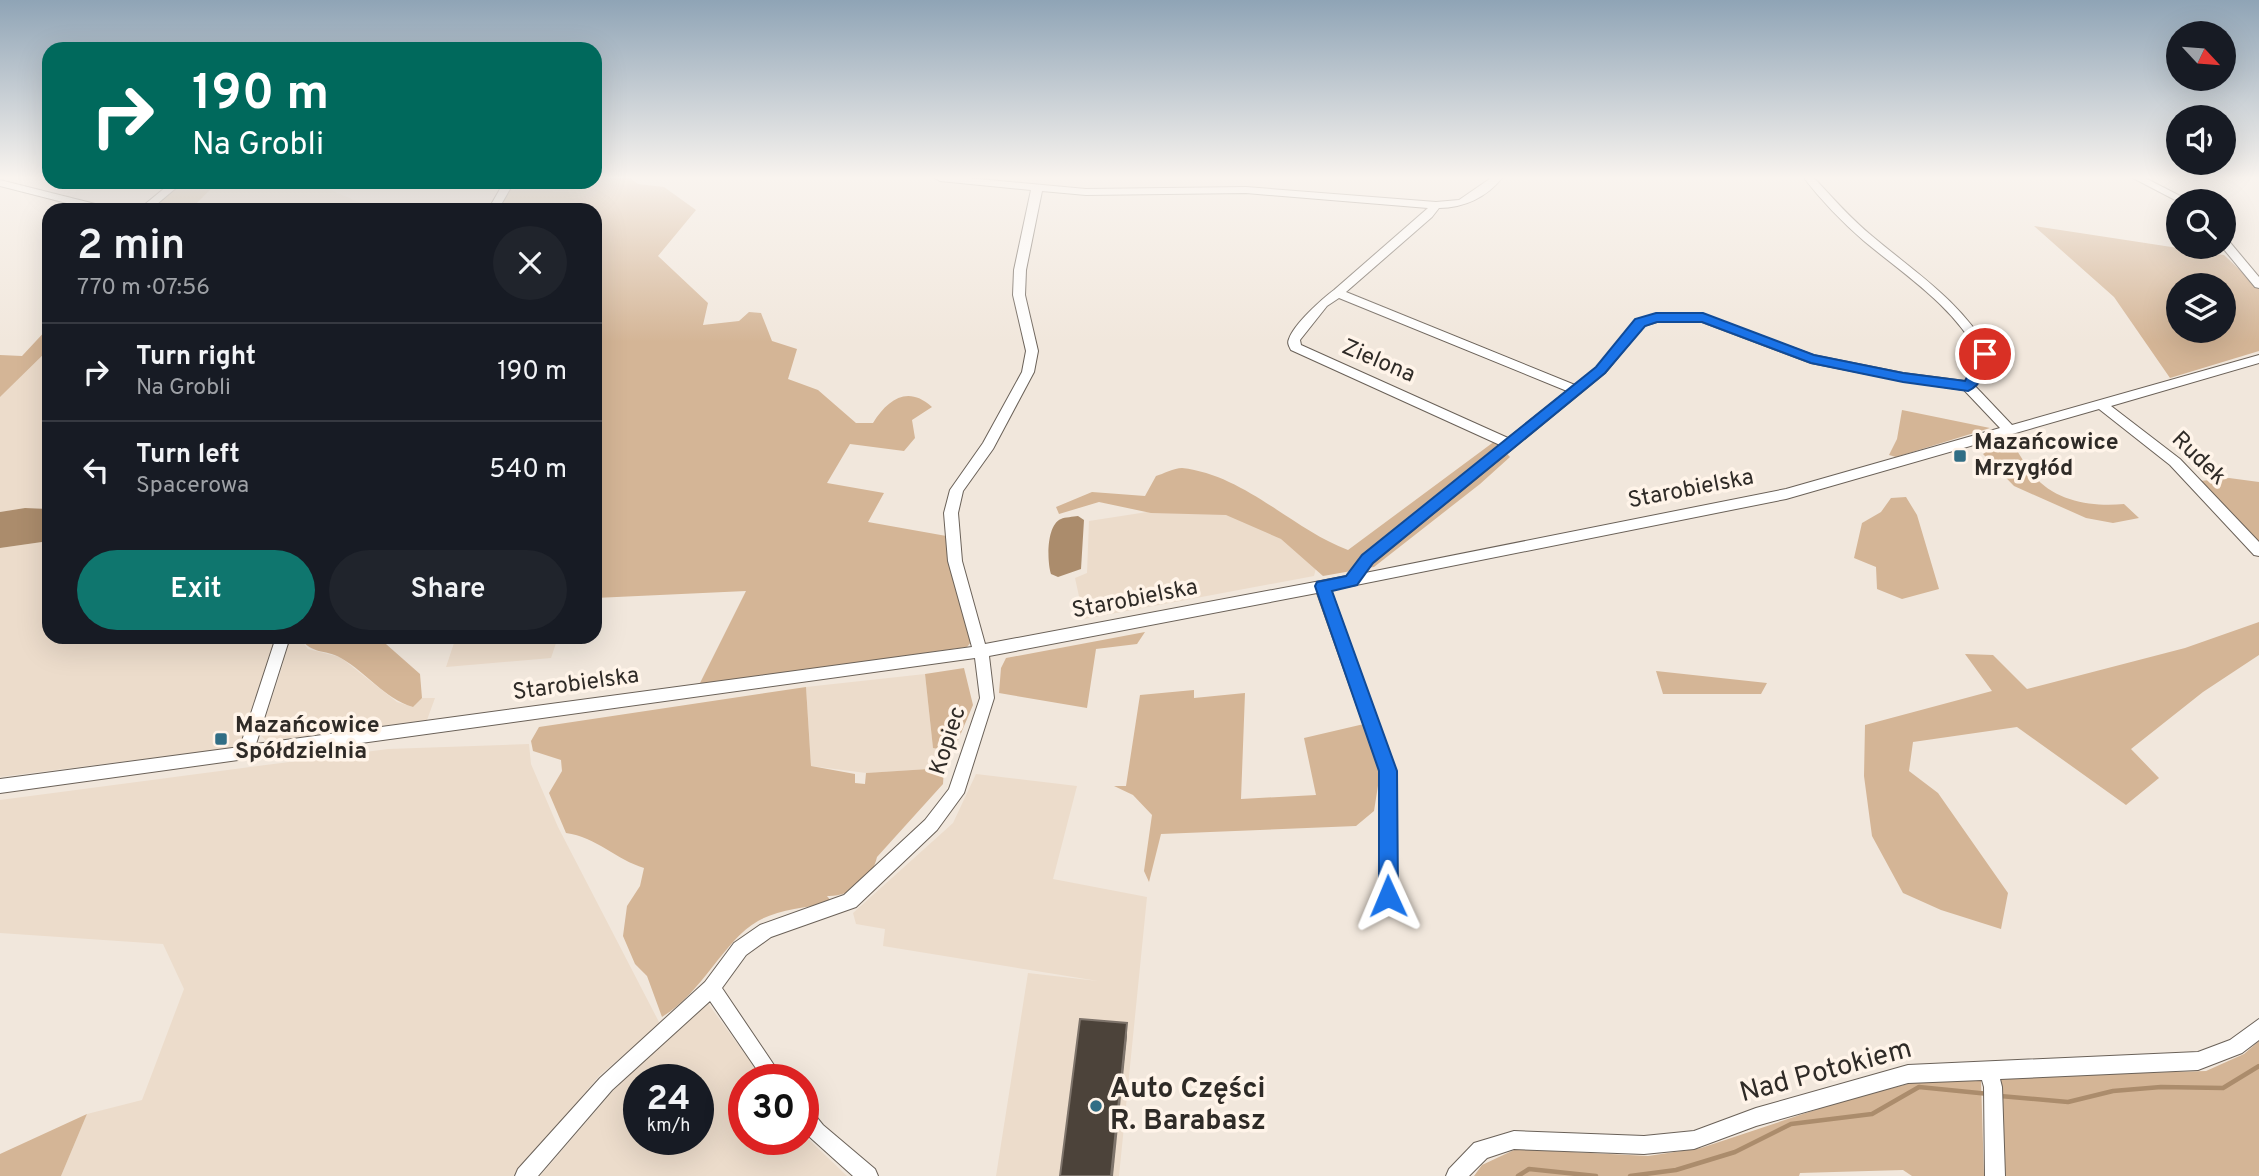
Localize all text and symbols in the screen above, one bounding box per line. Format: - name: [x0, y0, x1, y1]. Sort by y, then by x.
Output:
- north arrow: [2166, 21, 2236, 91]
- map controls: [2166, 21, 2236, 343]
- text: 190 m: [192, 65, 329, 127]
- icon: right: [77, 70, 168, 161]
- button: sound: [2166, 105, 2236, 175]
- text: Na Grobli: [192, 126, 324, 166]
- button: search: [2166, 189, 2236, 259]
- text: 2 min: [77, 221, 185, 274]
- button: close: [493, 226, 567, 300]
- button: layers: [2166, 273, 2236, 343]
- text: 770 m · 07:56: [77, 274, 210, 303]
- pin: [1955, 324, 2015, 384]
- street label: Zielona: [1337, 334, 1419, 390]
- icon: arrive: [1966, 335, 2004, 373]
- text: Turn right: [136, 341, 256, 374]
- icon: right: [77, 353, 115, 391]
- text: 190 m: [497, 356, 567, 389]
- text: Na Grobli: [136, 374, 231, 403]
- street label: Rudek: [2164, 426, 2232, 492]
- place label: Mazańcowice Mrzygłód: [1974, 429, 2119, 484]
- text: Turn left: [136, 439, 240, 472]
- marker: Mazańcowice Mrzygłód: [1952, 448, 1968, 464]
- icon: left: [77, 451, 115, 489]
- text: 540 m: [489, 454, 567, 487]
- street label: Starobielska: [1626, 464, 1756, 516]
- text: Spacerowa: [136, 472, 249, 501]
- button: Exit: [77, 550, 315, 630]
- button: Share: [329, 550, 567, 630]
- street label: Starobielska: [1070, 574, 1200, 626]
- street label: Starobielska: [511, 662, 641, 708]
- street label: Kopiec: [924, 703, 974, 779]
- place label: Mazańcowice Spółdzielnia: [235, 712, 380, 767]
- marker: Mazańcowice Spółdzielnia: [213, 731, 229, 747]
- position arrow: [1351, 859, 1425, 933]
- street label: Nad Potokiem: [1736, 1032, 1916, 1112]
- speed limit sign: 30: [728, 1064, 819, 1155]
- place label: Auto Części R. Barabasz: [1110, 1072, 1266, 1140]
- text: 24: [647, 1078, 690, 1122]
- marker: Auto Części R. Barabasz: [1088, 1098, 1104, 1114]
- text: km/h: [647, 1115, 690, 1138]

